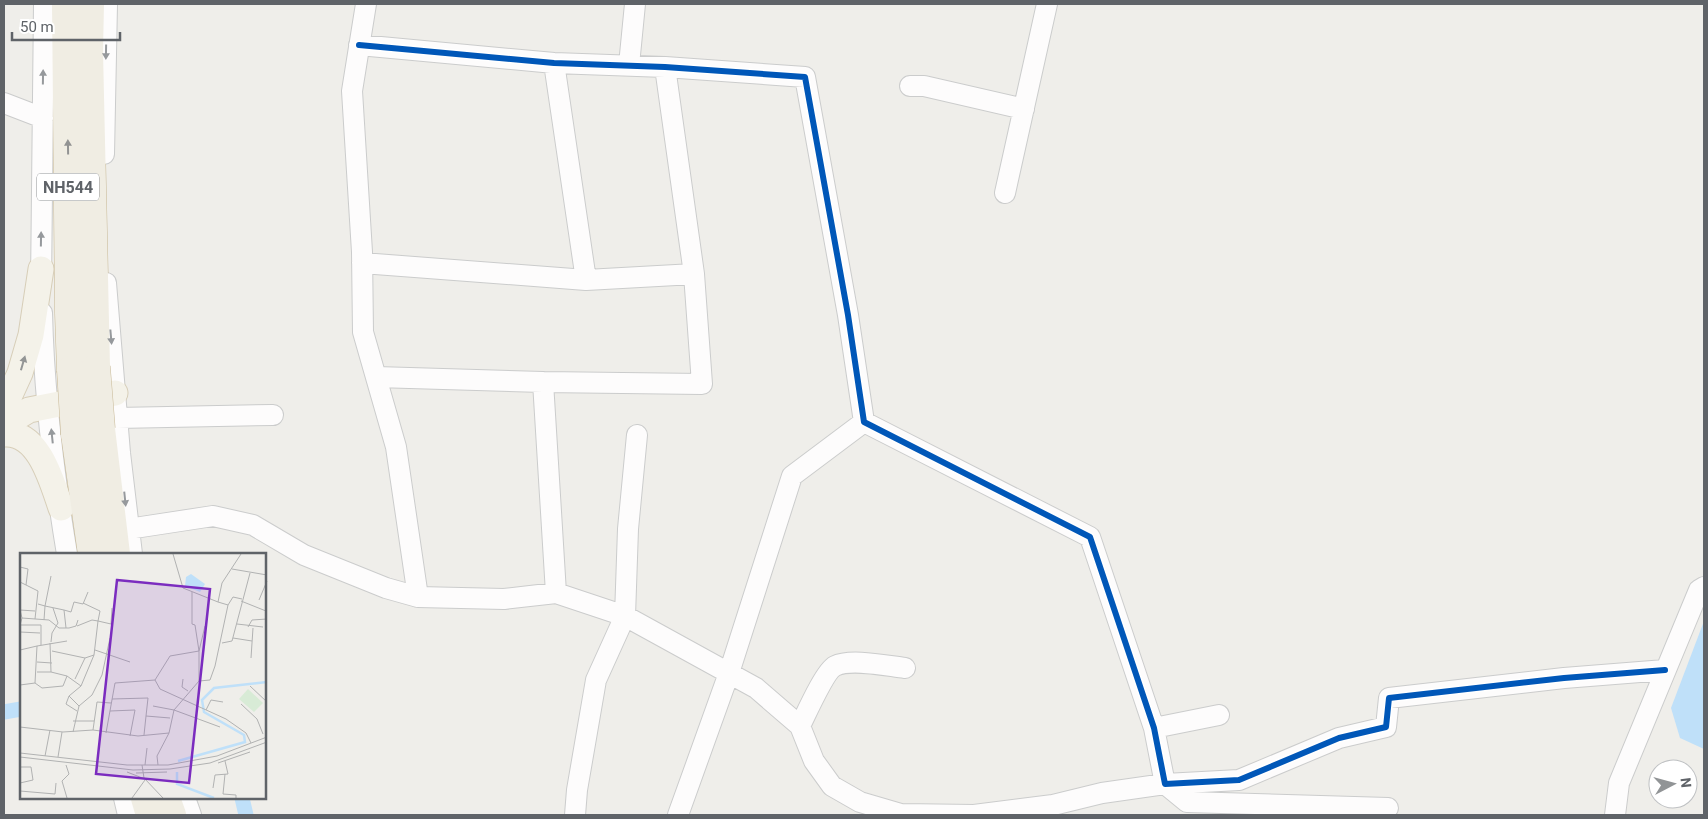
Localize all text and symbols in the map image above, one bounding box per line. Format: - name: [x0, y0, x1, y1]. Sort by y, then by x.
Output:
- scale bar: [12, 10, 120, 42]
- text: 50 m: [20, 18, 54, 36]
- one-way arrow: [102, 45, 110, 61]
- one-way arrow: [39, 69, 47, 85]
- one-way arrow: [63, 138, 71, 154]
- road number: NH544: [37, 173, 99, 200]
- one-way arrow: [38, 231, 46, 247]
- one-way arrow: [107, 329, 115, 345]
- one-way arrow: [19, 356, 27, 371]
- one-way arrow: [47, 428, 55, 444]
- one-way arrow: [121, 491, 129, 507]
- inset map: [20, 553, 266, 799]
- north arrow: [1648, 759, 1698, 809]
- text: N: [1677, 777, 1694, 788]

